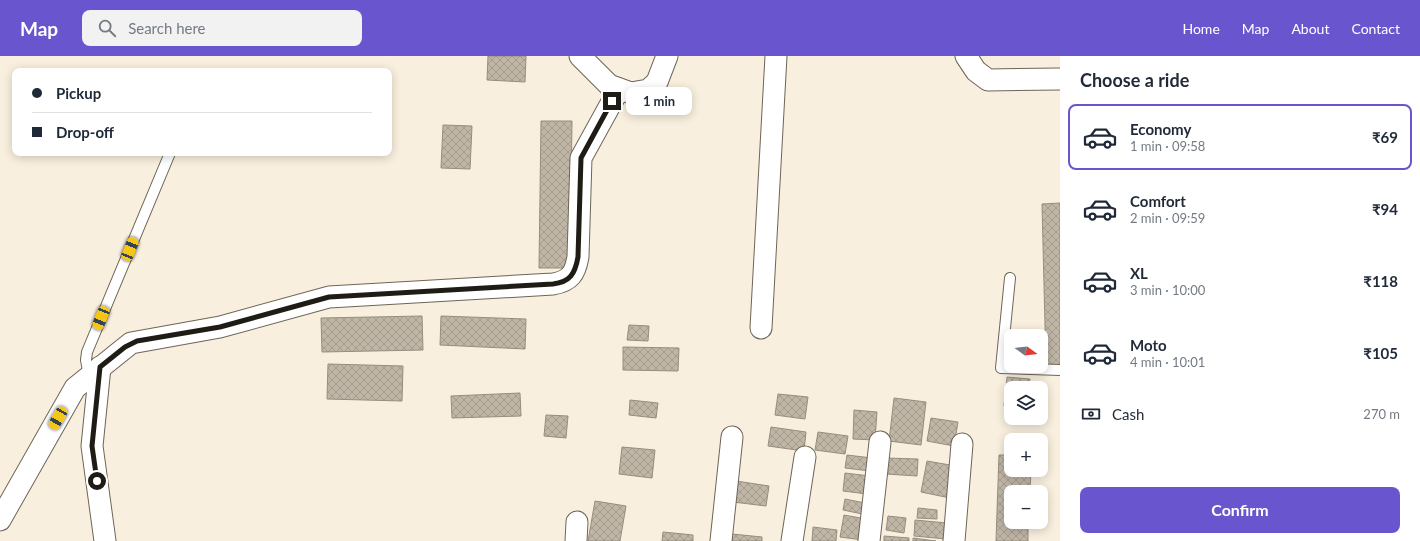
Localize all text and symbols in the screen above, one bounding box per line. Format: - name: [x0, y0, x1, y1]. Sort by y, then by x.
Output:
- search box: [82, 10, 362, 46]
- text: Map: [20, 17, 58, 40]
- icon: search: [96, 17, 118, 39]
- text: Search here: [128, 19, 206, 37]
- text: Home: [1182, 20, 1220, 37]
- text: Map: [1242, 20, 1269, 37]
- text: About: [1291, 20, 1329, 37]
- text: Contact: [1351, 20, 1400, 37]
- text: Choose a ride: [1080, 69, 1189, 91]
- text: Pickup: [56, 84, 101, 102]
- callout: 1 min: [626, 87, 692, 115]
- route end: [603, 92, 621, 110]
- text: 1 min: [643, 93, 675, 109]
- icon: car: [1082, 119, 1118, 155]
- text: Economy: [1130, 120, 1191, 138]
- text: Drop-off: [56, 123, 114, 141]
- text: ₹69: [1372, 128, 1398, 146]
- text: 1 min · 09:58: [1130, 138, 1205, 154]
- icon: car: [1082, 191, 1118, 227]
- text: Comfort: [1130, 192, 1186, 210]
- text: ₹94: [1372, 200, 1398, 218]
- text: 2 min · 09:59: [1130, 210, 1205, 226]
- car: [120, 236, 140, 262]
- icon: car: [1082, 263, 1118, 299]
- text: XL: [1130, 264, 1148, 282]
- text: ₹118: [1363, 272, 1398, 290]
- text: 3 min · 10:00: [1130, 282, 1205, 298]
- car: [91, 305, 111, 331]
- north arrow: [1004, 329, 1048, 373]
- map controls: [1004, 329, 1048, 529]
- icon: car: [1082, 335, 1118, 371]
- text: Moto: [1130, 336, 1167, 354]
- text: ₹105: [1363, 344, 1398, 362]
- text: 4 min · 10:01: [1130, 354, 1205, 370]
- button: layers: [1004, 381, 1048, 425]
- icon: cash: [1080, 403, 1102, 425]
- car: [47, 405, 69, 431]
- text: Cash: [1112, 405, 1144, 423]
- text: 270 m: [1363, 406, 1400, 422]
- button: +: [1004, 433, 1048, 477]
- route start: [88, 472, 106, 490]
- button: −: [1004, 485, 1048, 529]
- button: Confirm: [1080, 487, 1400, 533]

